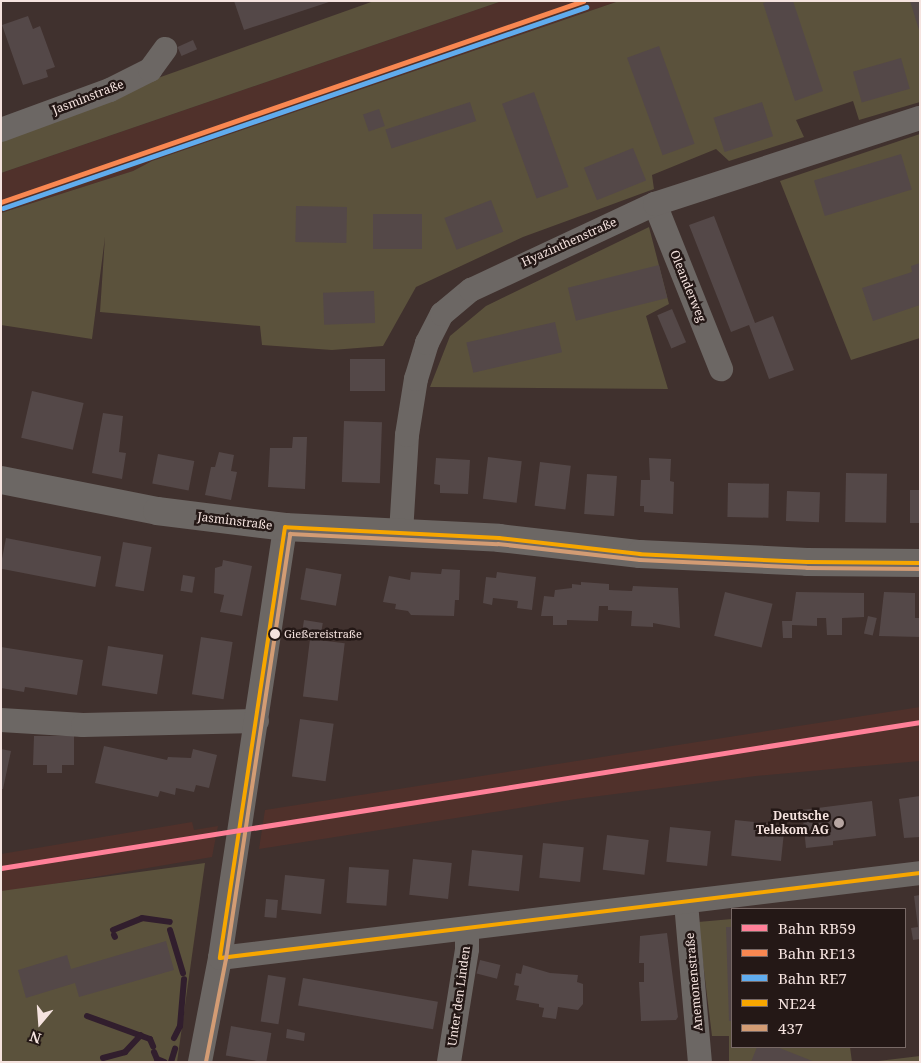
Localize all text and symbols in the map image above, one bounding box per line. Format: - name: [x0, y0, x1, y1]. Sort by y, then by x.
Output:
- street label: Jasminstraße: [50, 77, 126, 117]
- street label: Hyazinthenstraße: [519, 215, 619, 269]
- street label: Oleanderweg: [667, 248, 709, 324]
- street label: Jasminstraße: [197, 509, 273, 533]
- place label: Gießereistraße: [284, 627, 362, 641]
- marker: Gießereistraße: [270, 629, 280, 639]
- place label: Deutsche Telekom AG: [756, 809, 829, 837]
- marker: Deutsche Telekom AG: [833, 817, 845, 829]
- legend: [731, 908, 906, 1048]
- text: Bahn RB59: [778, 918, 856, 938]
- street label: Anemonenstraße: [683, 932, 705, 1032]
- text: Bahn RE13: [778, 943, 855, 963]
- street label: Unter den Linden: [445, 945, 473, 1047]
- text: Bahn RE7: [778, 968, 847, 988]
- text: NE24: [778, 993, 816, 1013]
- north arrow: [15, 998, 65, 1048]
- text: 437: [778, 1018, 803, 1038]
- text: N: [27, 1027, 43, 1048]

